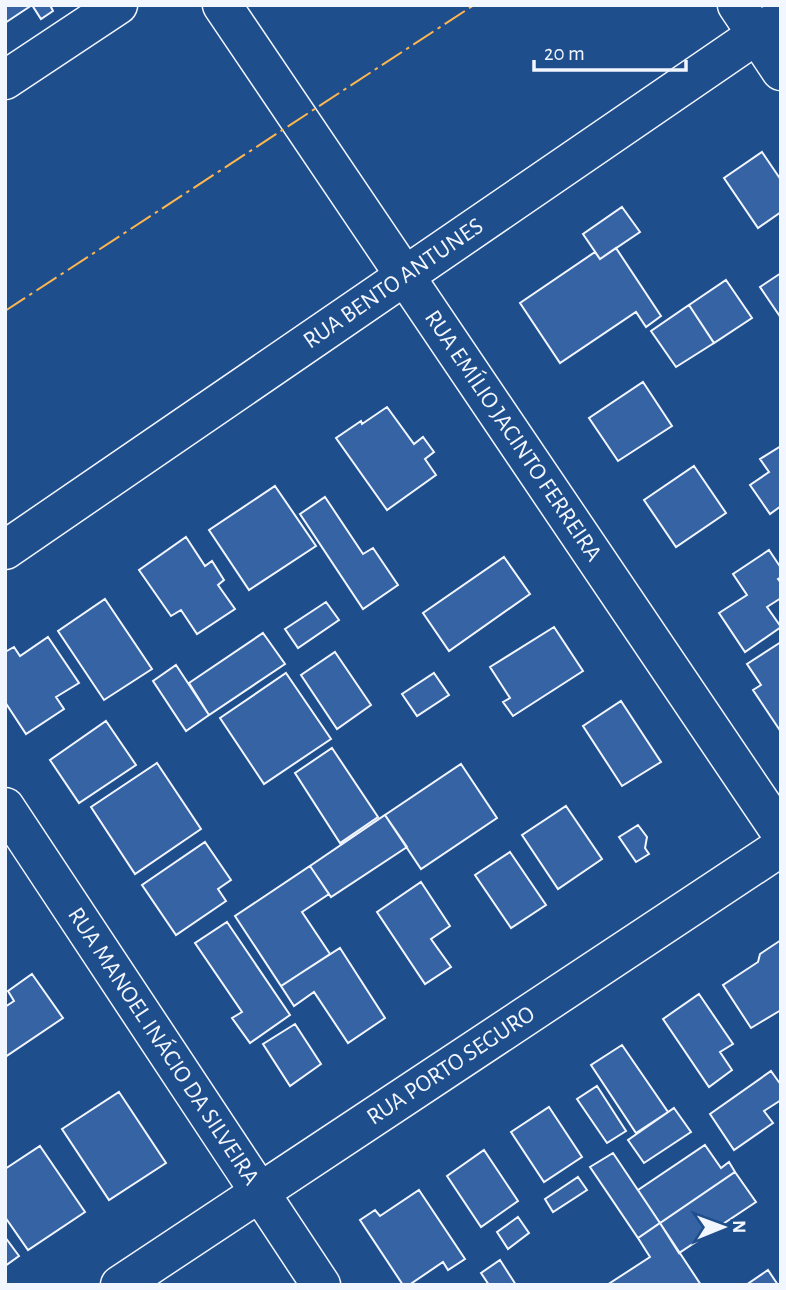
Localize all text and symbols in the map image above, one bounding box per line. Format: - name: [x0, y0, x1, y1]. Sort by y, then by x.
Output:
- scale bar: [534, 28, 686, 72]
- text: 20 m: [544, 43, 585, 64]
- street label: RUA BENTO ANTUNES: [299, 214, 488, 353]
- street label: RUA EMÍLIO JACINTO FERREIRA: [420, 306, 606, 566]
- street label: RUA MANOEL INÁCIO DA SILVEIRA: [63, 903, 264, 1190]
- street label: RUA PORTO SEGURO: [363, 1002, 539, 1130]
- north arrow: [688, 1192, 758, 1262]
- text: N: [729, 1220, 748, 1234]

